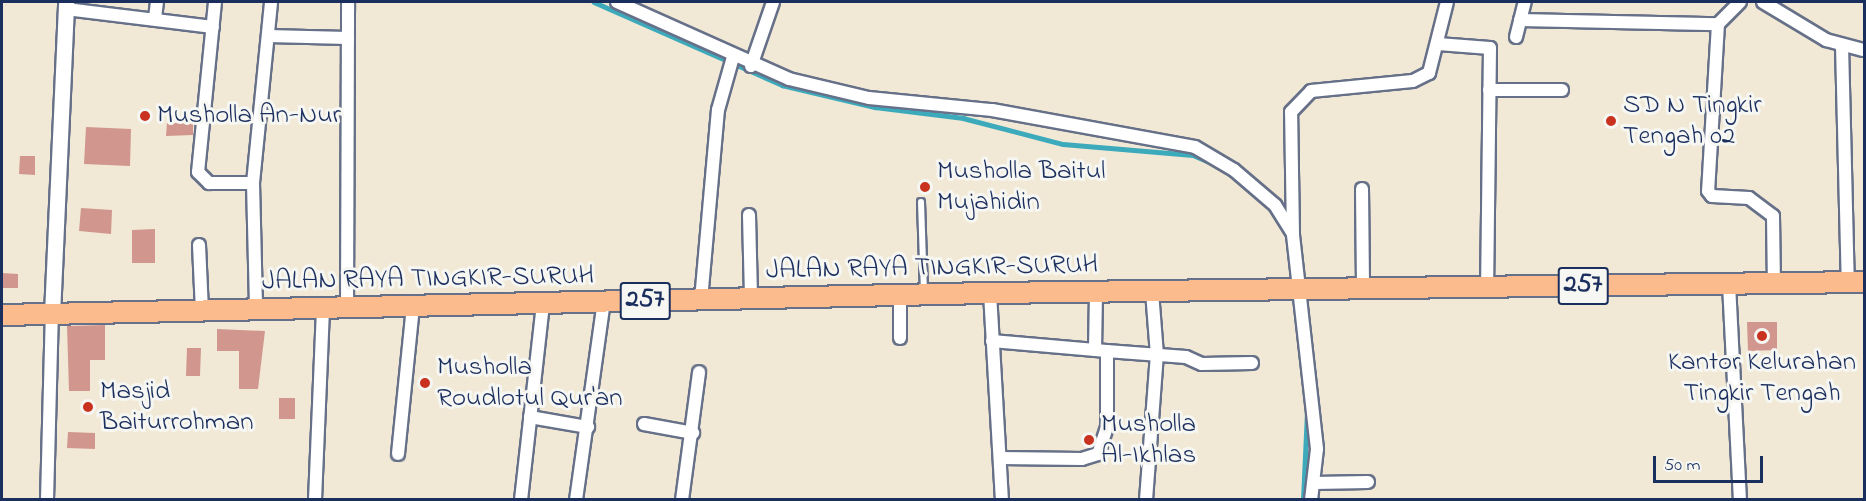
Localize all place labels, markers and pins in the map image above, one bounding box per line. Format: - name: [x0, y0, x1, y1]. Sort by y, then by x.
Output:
- place label: SD N Tingkir Tengah 02: [1623, 89, 1762, 152]
- place label: Musholla An-Nur: [157, 100, 341, 132]
- marker: Musholla An-Nur: [138, 109, 152, 123]
- marker: SD N Tingkir Tengah 02: [1604, 114, 1618, 128]
- place label: Musholla Baitul Mujahidin: [937, 155, 1106, 218]
- marker: Musholla Baitul Mujahidin: [918, 180, 932, 194]
- marker: Kantor Kelurahan Tingkir Tengah: [1755, 329, 1769, 343]
- place label: Kantor Kelurahan Tingkir Tengah: [1668, 346, 1856, 409]
- place label: Musholla Roudlotul Qur'an: [437, 351, 623, 414]
- place label: Masjid Baiturrohman: [100, 375, 254, 438]
- marker: Musholla Roudlotul Qur'an: [418, 376, 432, 390]
- marker: Masjid Baiturrohman: [81, 400, 95, 414]
- place label: Musholla Al-Ikhlas: [1101, 408, 1196, 471]
- marker: Musholla Al-Ikhlas: [1082, 433, 1096, 447]

